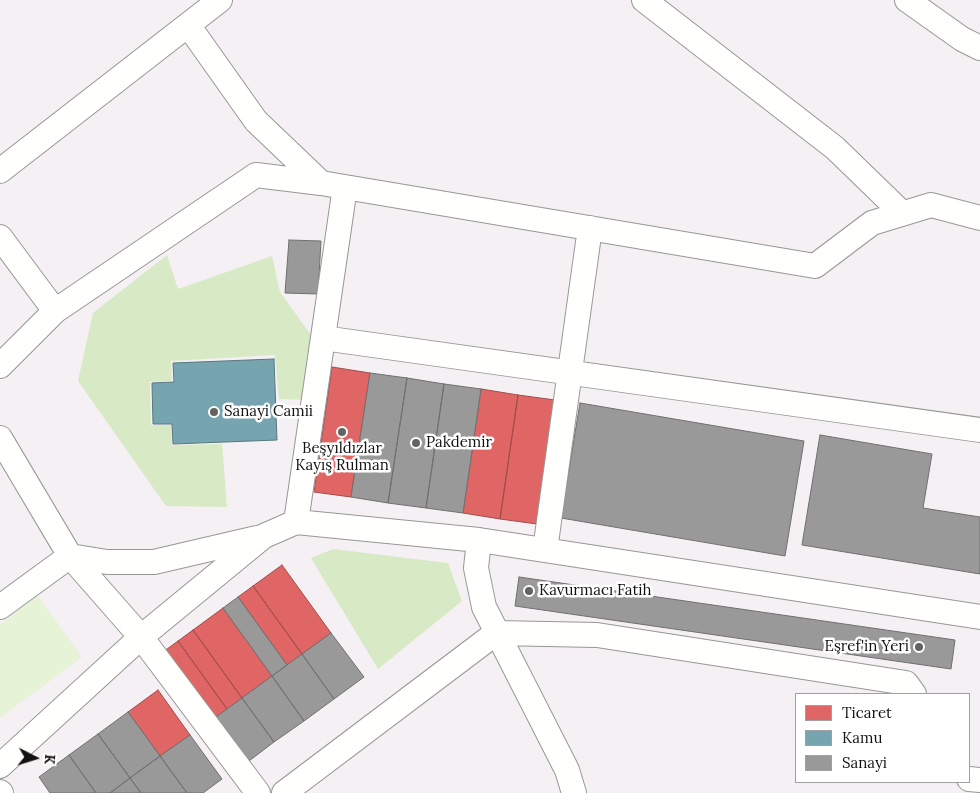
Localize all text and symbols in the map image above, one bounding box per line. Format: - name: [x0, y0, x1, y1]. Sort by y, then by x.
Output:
- place label: Sanayi Camii: [224, 403, 313, 421]
- marker: Sanayi Camii: [208, 406, 220, 418]
- marker: Beşyıldızlar Kayış Rulman: [336, 426, 348, 438]
- place label: Pakdemir: [426, 434, 492, 452]
- marker: Pakdemir: [410, 437, 422, 449]
- place label: Beşyıldızlar Kayış Rulman: [295, 440, 389, 475]
- place label: Kavurmacı Fatih: [539, 582, 651, 600]
- marker: Kavurmacı Fatih: [523, 585, 535, 597]
- place label: Eşref'in Yeri: [825, 638, 909, 656]
- marker: Eşref'in Yeri: [913, 641, 925, 653]
- legend: [795, 693, 970, 783]
- text: Ticaret: [842, 703, 892, 722]
- text: Kamu: [842, 728, 882, 747]
- north arrow: [10, 733, 60, 783]
- text: Sanayi: [842, 753, 887, 772]
- text: K: [41, 754, 59, 765]

